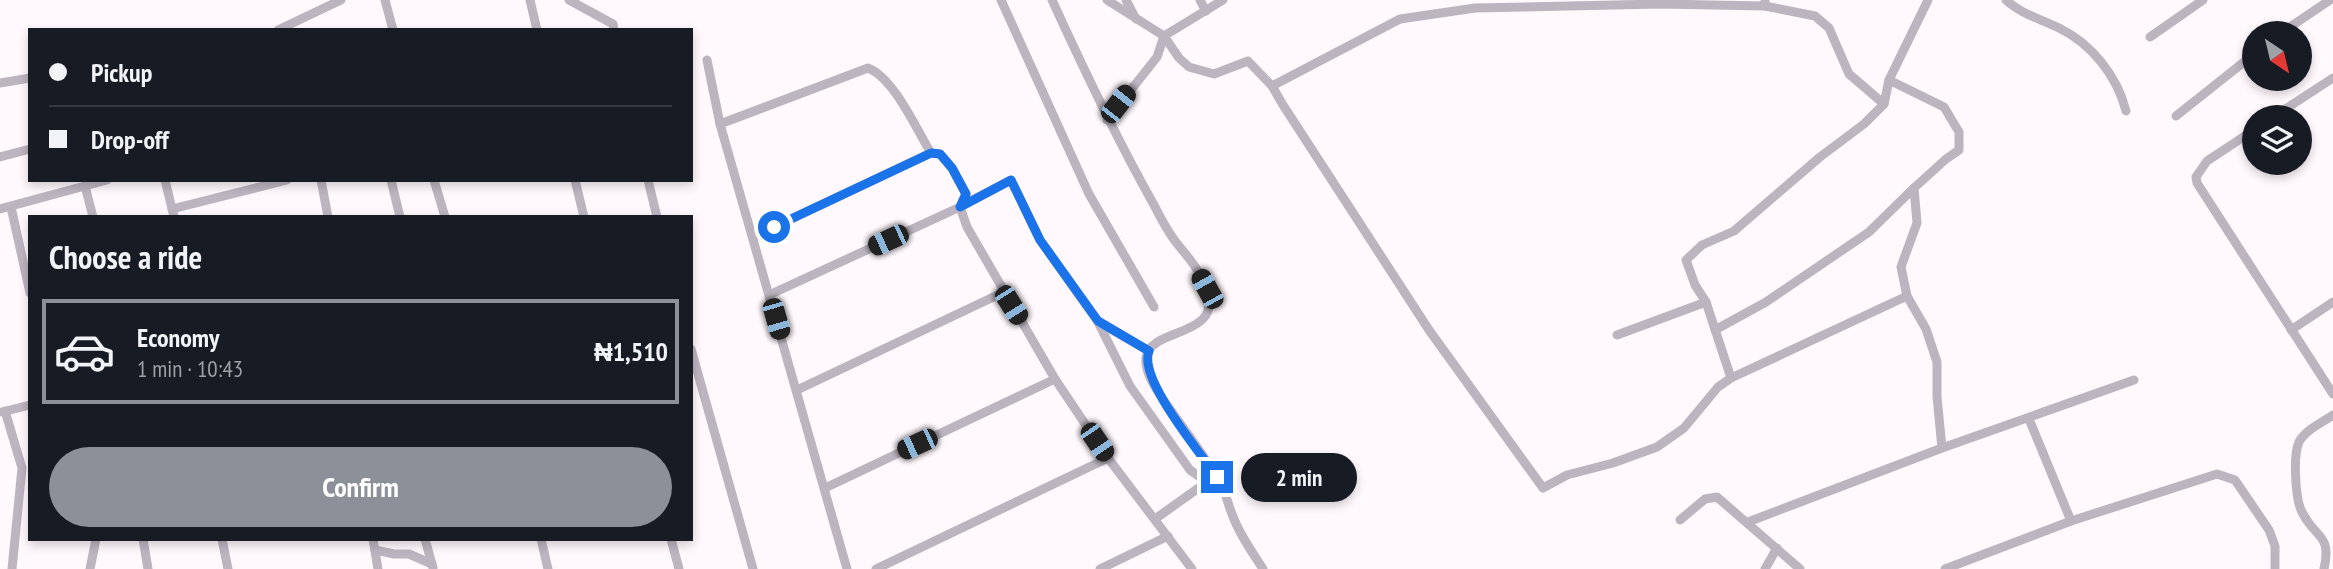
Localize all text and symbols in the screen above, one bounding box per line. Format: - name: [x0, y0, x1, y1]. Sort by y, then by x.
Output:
- north arrow: [2242, 21, 2312, 91]
- map controls: [2242, 21, 2312, 175]
- text: Pickup: [91, 56, 152, 89]
- car: [1097, 81, 1140, 127]
- button: layers: [2242, 105, 2312, 175]
- text: Drop-off: [91, 123, 169, 156]
- route start: [758, 211, 790, 243]
- car: [865, 222, 912, 258]
- text: Choose a ride: [49, 236, 202, 278]
- car: [1188, 266, 1227, 312]
- car: [991, 282, 1032, 328]
- car: [761, 296, 792, 342]
- icon: car: [53, 320, 116, 383]
- text: Economy: [137, 321, 219, 354]
- text: ₦1,510: [594, 335, 668, 368]
- text: 1 min · 10:43: [137, 354, 243, 383]
- car: [1077, 419, 1118, 465]
- car: [894, 426, 941, 462]
- button: Confirm: [49, 447, 672, 527]
- callout: 2 min: [1242, 452, 1357, 502]
- route end: [1201, 461, 1233, 493]
- text: 2 min: [1276, 463, 1322, 492]

